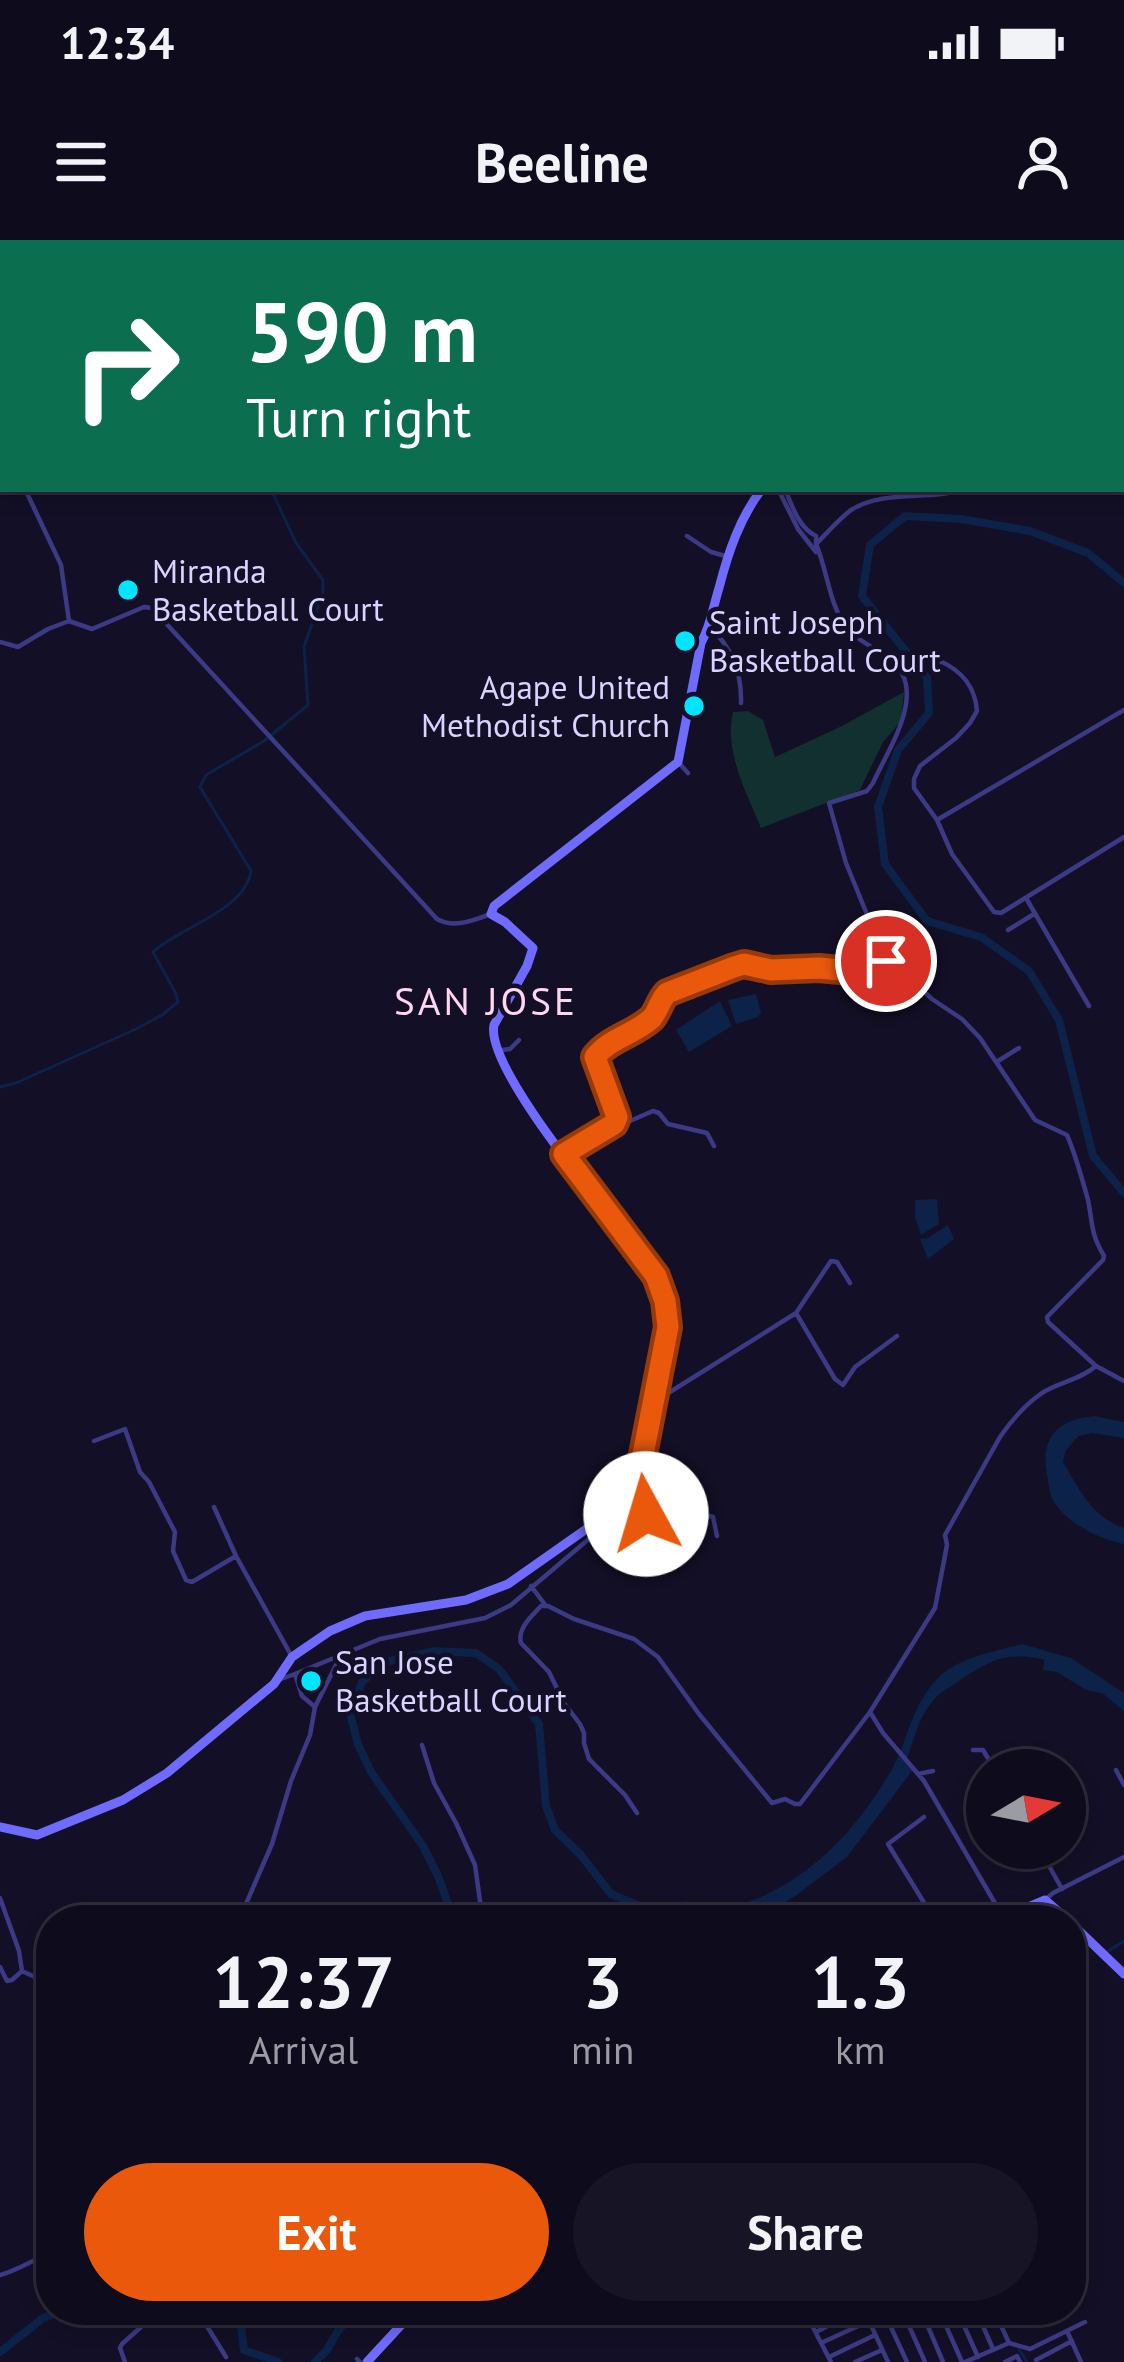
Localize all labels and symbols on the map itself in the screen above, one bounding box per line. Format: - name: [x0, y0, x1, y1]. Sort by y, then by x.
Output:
- place label: Miranda Basketball Court: [152, 549, 384, 630]
- marker: Miranda Basketball Court: [115, 577, 141, 603]
- place label: Saint Joseph Basketball Court: [709, 600, 941, 681]
- marker: Saint Joseph Basketball Court: [672, 628, 698, 654]
- place label: Agape United Methodist Church: [421, 665, 670, 746]
- marker: Agape United Methodist Church: [681, 693, 707, 719]
- pin: [835, 910, 937, 1012]
- district label: SAN JOSE: [394, 975, 578, 1026]
- position arrow: [583, 1451, 709, 1577]
- place label: San Jose Basketball Court: [335, 1640, 567, 1721]
- marker: San Jose Basketball Court: [298, 1668, 324, 1694]
- north arrow: [966, 1749, 1086, 1869]

